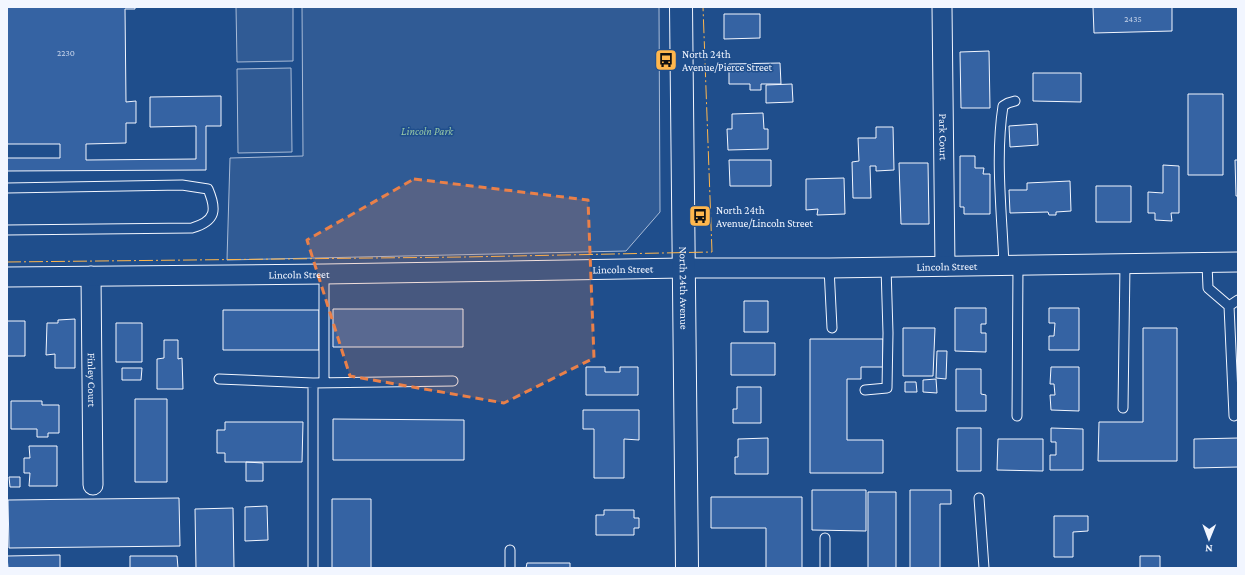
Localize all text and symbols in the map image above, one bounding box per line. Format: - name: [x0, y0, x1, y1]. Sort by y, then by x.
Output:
- house number: 2435: [1124, 14, 1142, 24]
- bus stop icon: North 24th Avenue/Pierce Street: [653, 47, 679, 73]
- house number: 2230: [57, 48, 75, 58]
- place label: North 24th Avenue/Pierce Street: [682, 48, 773, 73]
- street label: Park Court: [937, 113, 950, 161]
- park label: Lincoln Park: [401, 125, 454, 137]
- bus stop icon: North 24th Avenue/Lincoln Street: [687, 203, 713, 229]
- place label: North 24th Avenue/Lincoln Street: [716, 204, 813, 229]
- street label: North 24th Avenue: [678, 246, 690, 330]
- street label: Lincoln Street: [916, 260, 978, 273]
- street label: Lincoln Street: [592, 262, 654, 276]
- street label: Lincoln Street: [268, 268, 330, 281]
- street label: Finley Court: [85, 353, 98, 408]
- north arrow: [1189, 519, 1229, 559]
- text: N: [1204, 543, 1213, 555]

